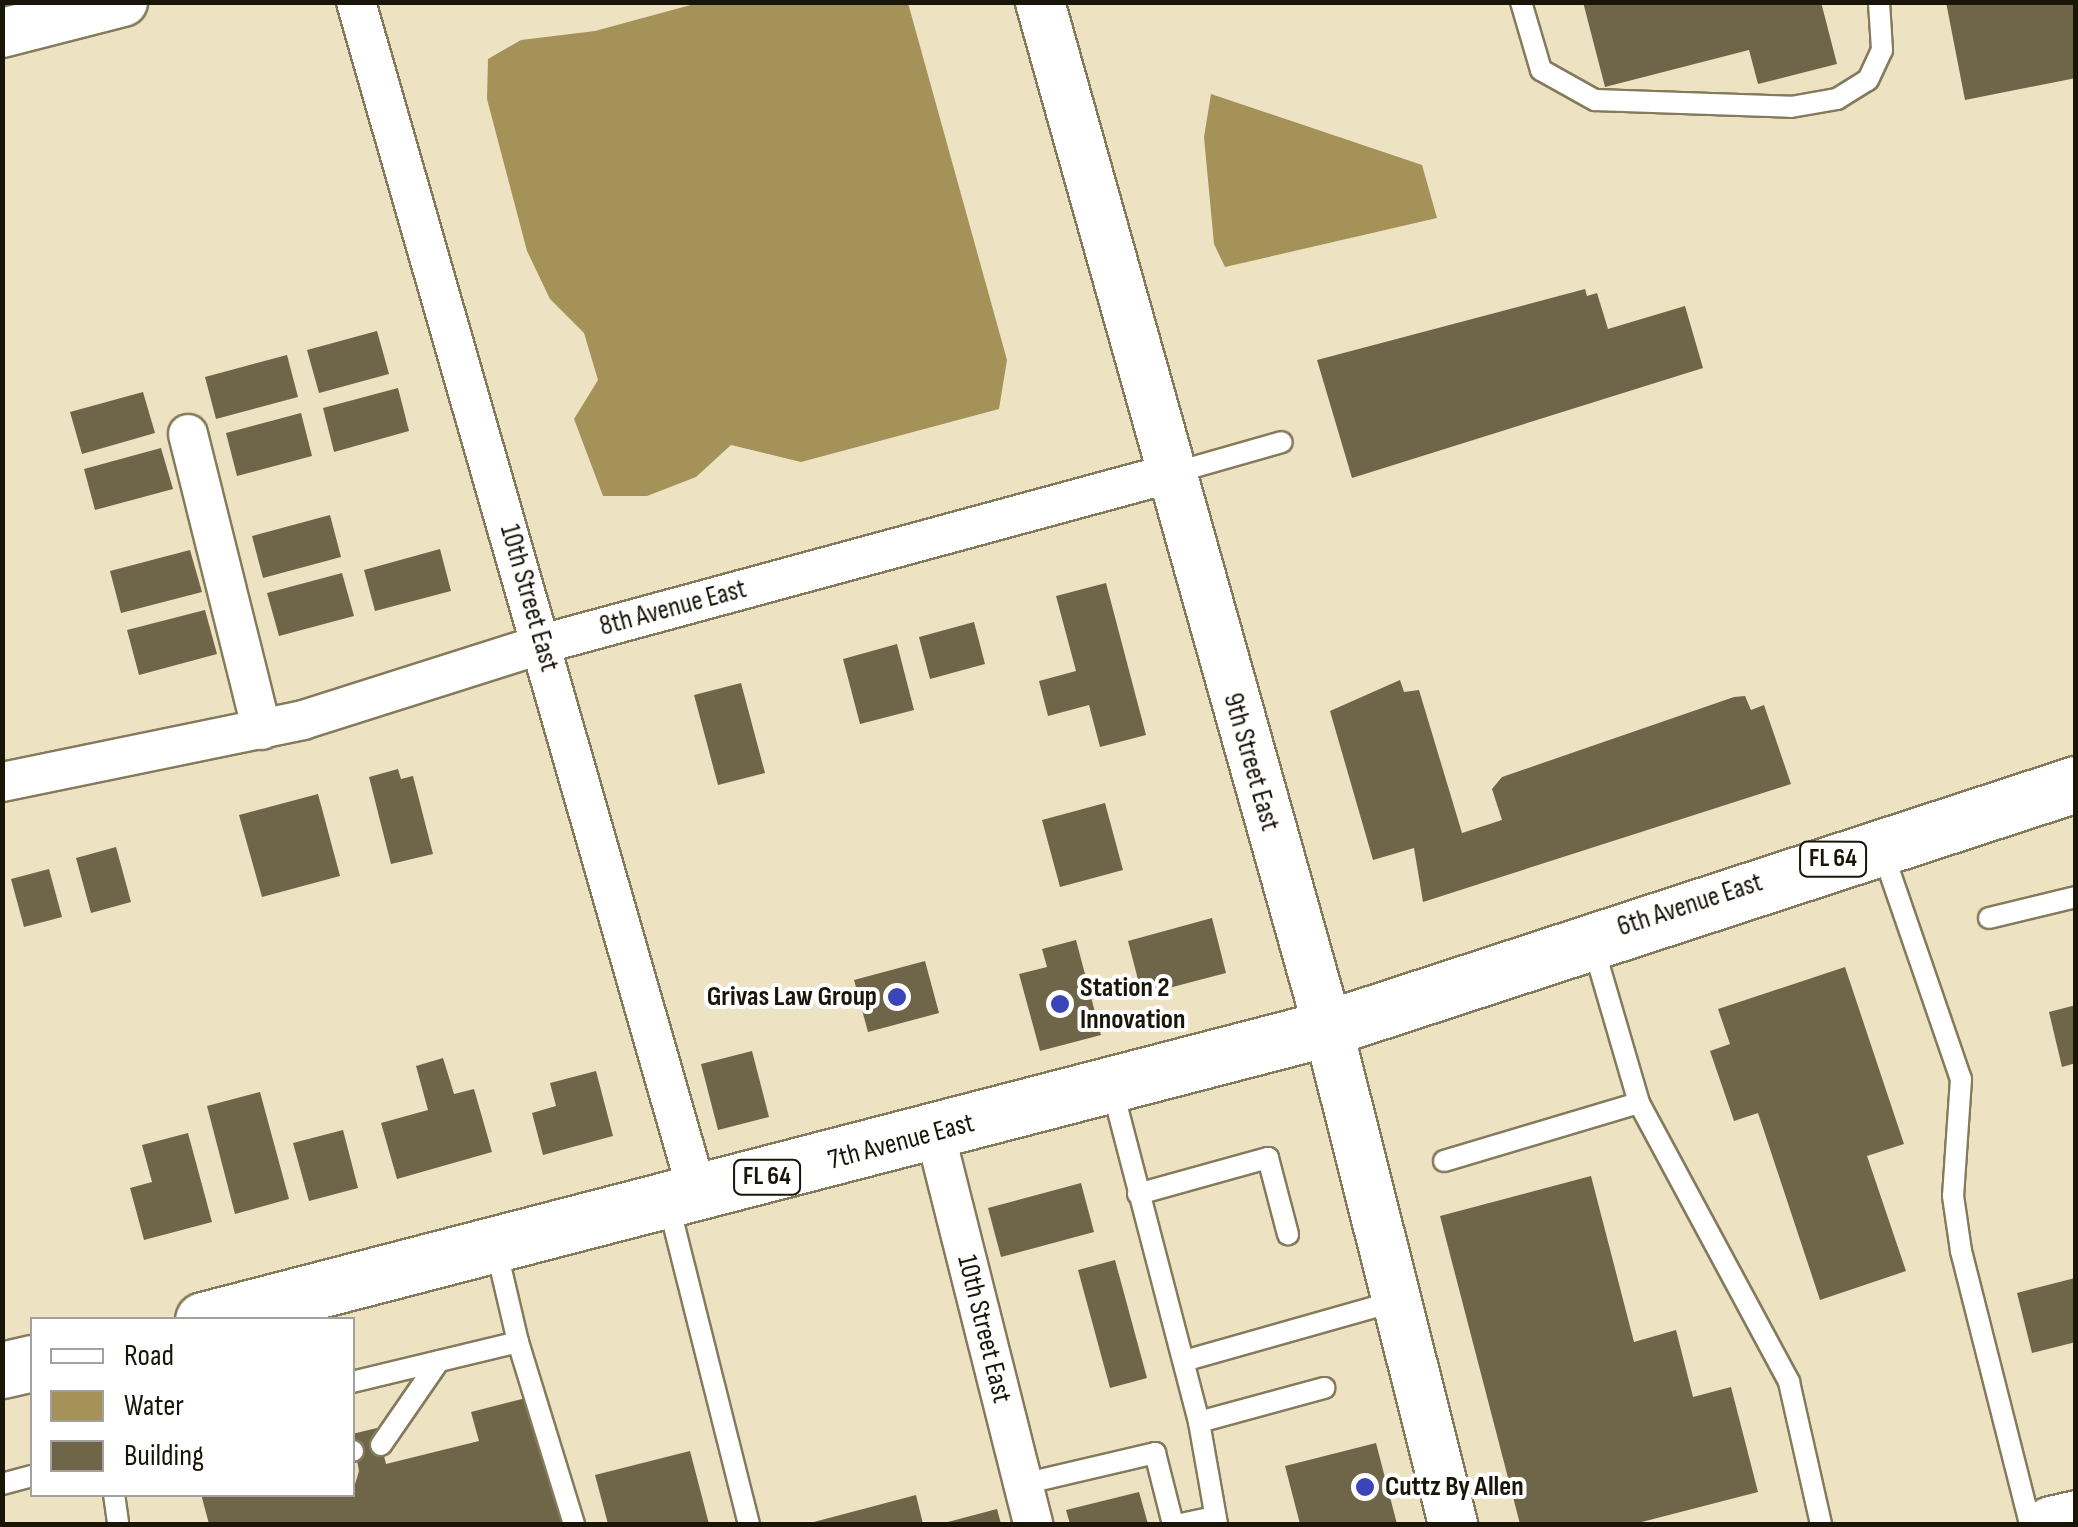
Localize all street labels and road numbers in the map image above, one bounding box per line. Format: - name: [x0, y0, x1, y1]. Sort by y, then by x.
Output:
- street label: 10th Street East: [492, 521, 566, 675]
- street label: 8th Avenue East: [596, 572, 750, 644]
- street label: 9th Street East: [1215, 689, 1287, 835]
- road number: FL 64: [1798, 839, 1868, 879]
- street label: 6th Avenue East: [1613, 866, 1767, 944]
- street label: 7th Avenue East: [824, 1106, 978, 1178]
- road number: FL 64: [732, 1157, 802, 1197]
- street label: 10th Street East: [949, 1252, 1019, 1406]

